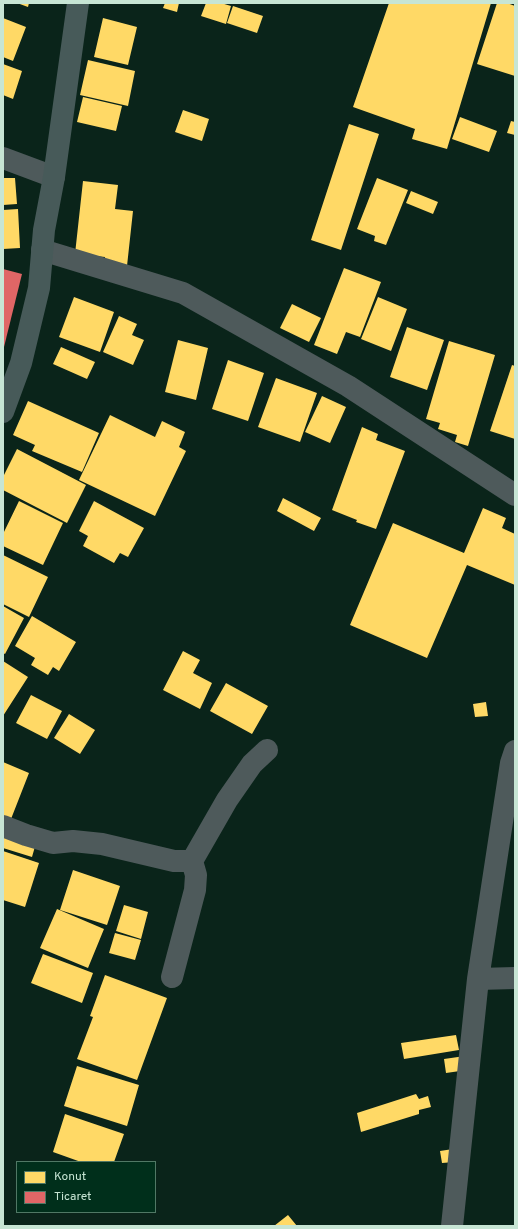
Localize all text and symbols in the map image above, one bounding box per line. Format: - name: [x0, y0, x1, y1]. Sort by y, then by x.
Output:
- legend: [16, 1161, 156, 1213]
- text: Konut: [54, 1169, 86, 1185]
- text: Ticaret: [54, 1189, 92, 1205]

